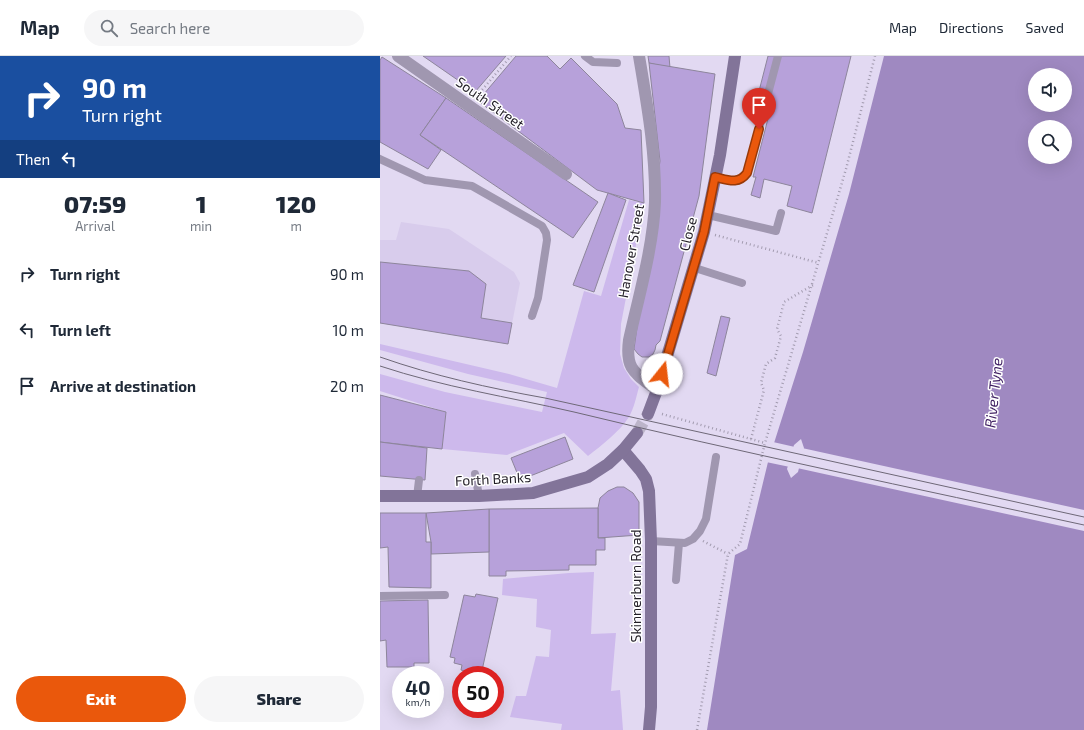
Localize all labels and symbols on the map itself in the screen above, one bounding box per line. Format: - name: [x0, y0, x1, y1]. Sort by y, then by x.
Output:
- street label: South Street: [453, 73, 528, 132]
- pin: [742, 88, 776, 129]
- street label: Hanover Street: [614, 203, 647, 299]
- street label: Close: [675, 215, 700, 253]
- position arrow: [641, 353, 683, 395]
- water label: River Tyne: [980, 357, 1007, 429]
- street label: Forth Banks: [454, 468, 531, 489]
- street label: Skinnerburn Road: [627, 530, 644, 642]
- speed limit sign: 50: [452, 666, 504, 718]

